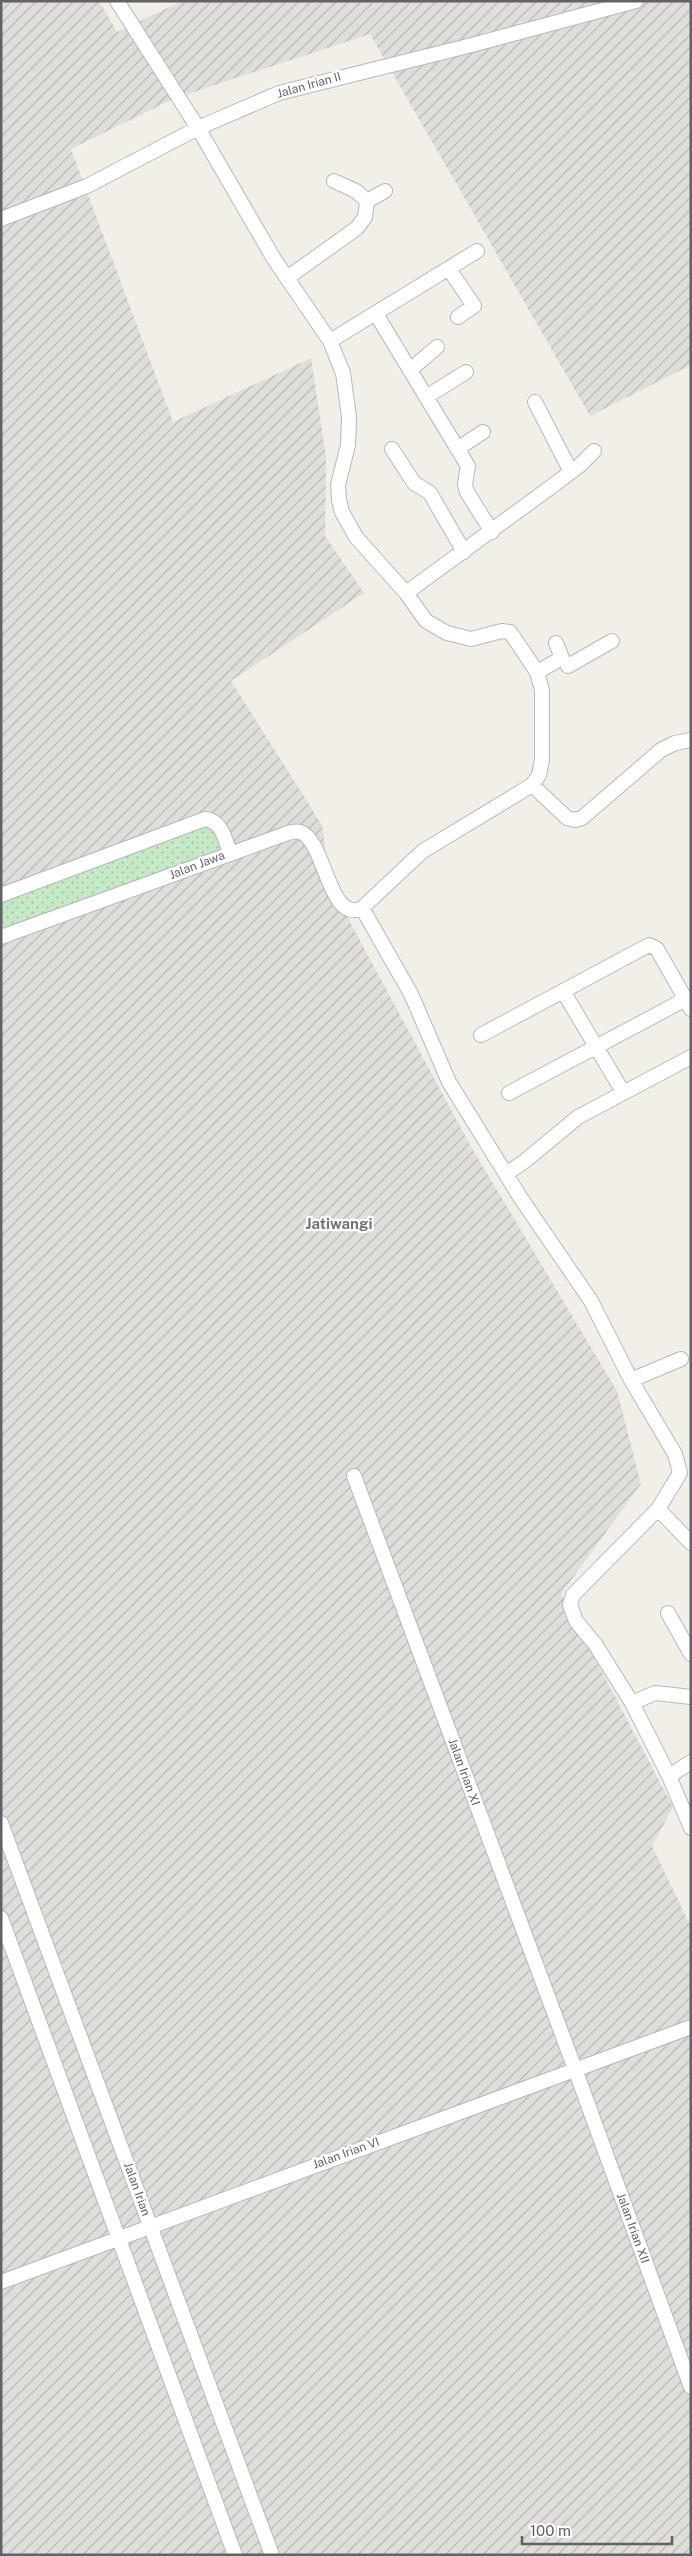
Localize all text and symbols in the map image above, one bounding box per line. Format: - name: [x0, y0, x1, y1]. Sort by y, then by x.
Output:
- street label: Jalan Irian II: [275, 69, 343, 101]
- street label: Jalan Jawa: [167, 848, 227, 882]
- district label: Jatiwangi: [306, 1215, 372, 1232]
- street label: Jalan Irian XI: [445, 1736, 483, 1808]
- street label: Jalan Irian VI: [311, 2134, 381, 2172]
- street label: Jalan Irian: [121, 2160, 153, 2218]
- street label: Jalan Irian XII: [614, 2191, 652, 2265]
- scale bar: [522, 2514, 672, 2546]
- text: 100 m: [530, 2522, 571, 2539]

